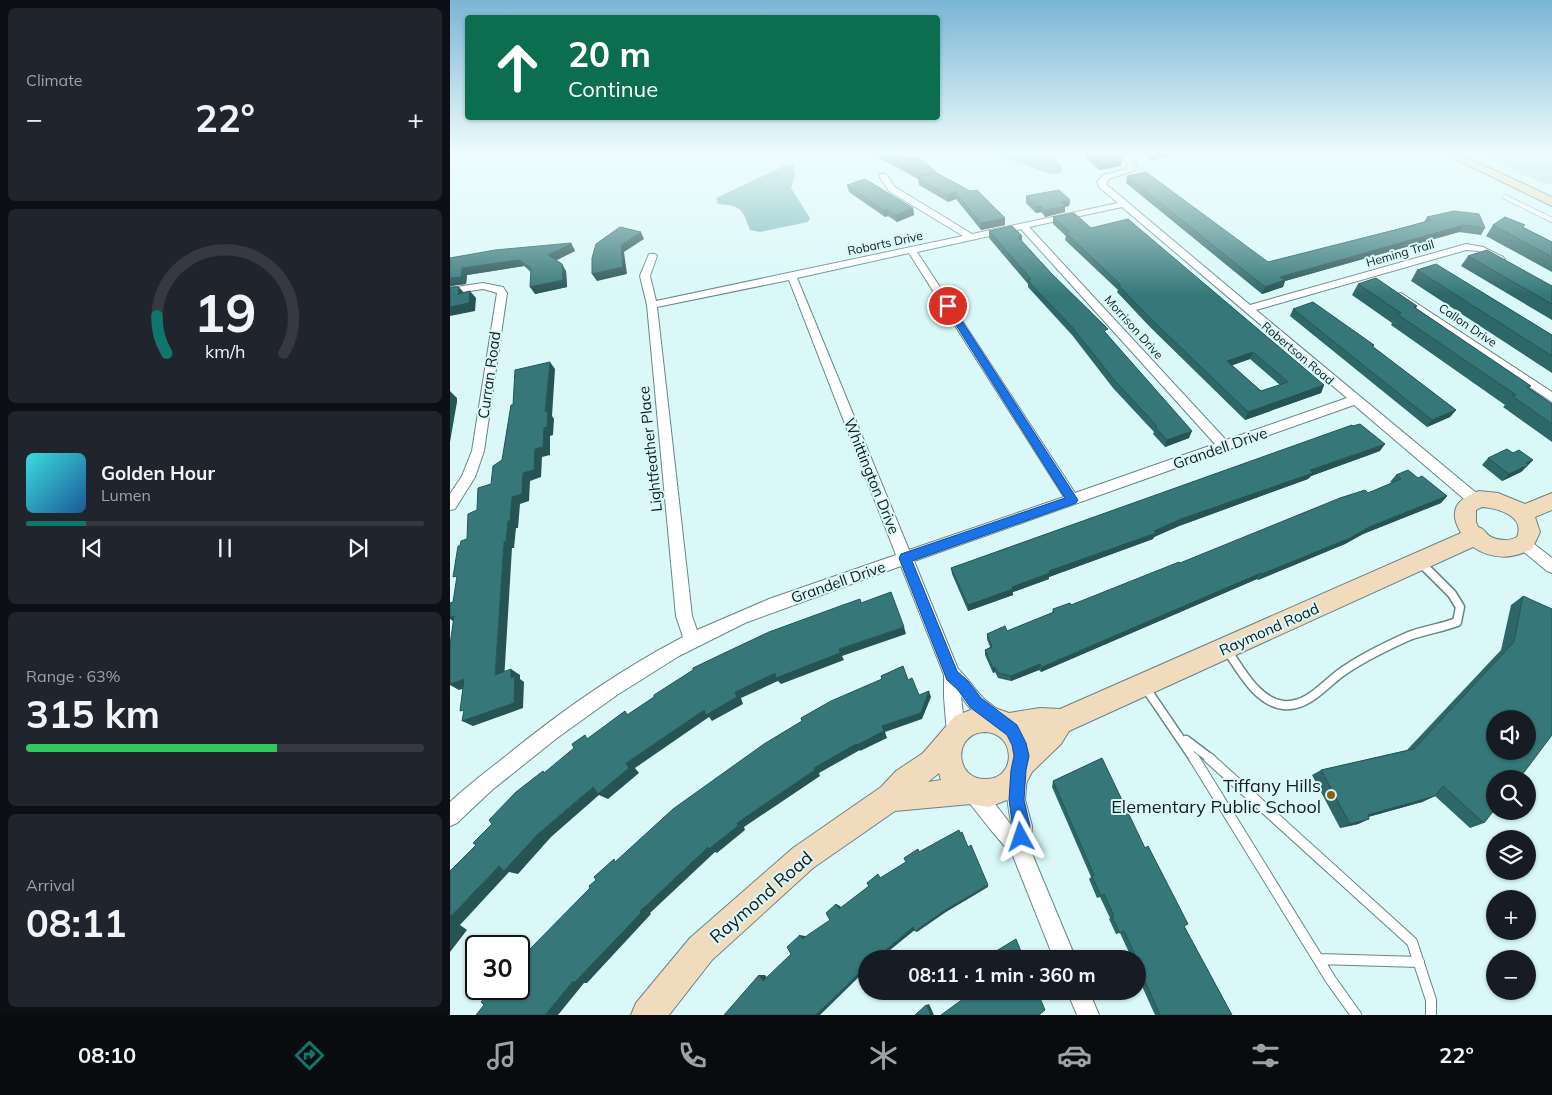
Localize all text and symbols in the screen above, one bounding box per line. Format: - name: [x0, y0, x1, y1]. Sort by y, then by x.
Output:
- text: 20 m: [568, 32, 651, 76]
- icon: ahead: [485, 35, 550, 100]
- text: Climate: [26, 70, 82, 90]
- text: Continue: [568, 75, 658, 103]
- text: 22°: [195, 94, 255, 142]
- text: −: [26, 101, 43, 136]
- text: +: [407, 101, 424, 136]
- street label: Robarts Drive: [846, 228, 924, 258]
- street label: Heming Trail: [1364, 236, 1436, 270]
- text: 19: [194, 280, 256, 345]
- pin: [927, 285, 969, 327]
- icon: arrive: [934, 292, 962, 320]
- street label: Morrison Drive: [1101, 292, 1167, 362]
- street label: Callon Drive: [1436, 300, 1500, 350]
- street label: Robertson Road: [1259, 318, 1337, 388]
- street label: Curran Road: [473, 330, 505, 420]
- text: km/h: [205, 340, 245, 362]
- street label: Lightfeather Place: [634, 385, 666, 513]
- street label: Whittington Drive: [840, 415, 904, 537]
- street label: Grandell Drive: [1170, 423, 1270, 473]
- text: Golden Hour: [101, 461, 215, 485]
- text: Lumen: [101, 485, 151, 505]
- icon: previous: [78, 534, 106, 562]
- icon: pause: [211, 534, 239, 562]
- icon: next: [344, 534, 372, 562]
- street label: Grandell Drive: [788, 557, 888, 607]
- street label: Raymond Road: [1216, 598, 1322, 660]
- text: Range · 63%: [26, 666, 121, 686]
- text: 315 km: [26, 690, 160, 738]
- map controls: [1486, 710, 1536, 1000]
- button: sound: [1486, 710, 1536, 760]
- button: search: [1486, 770, 1536, 820]
- place label: Tiffany Hills Elementary Public School: [1111, 774, 1321, 818]
- marker: Tiffany Hills Elementary Public School: [1325, 789, 1337, 801]
- position arrow: [994, 810, 1046, 862]
- button: layers: [1486, 830, 1536, 880]
- street label: Raymond Road: [705, 846, 817, 948]
- text: Arrival: [26, 875, 75, 895]
- button: +: [1486, 890, 1536, 940]
- text: 08:11: [26, 899, 127, 947]
- speed limit sign: 30: [465, 935, 530, 1000]
- button: −: [1486, 950, 1536, 1000]
- text: 08:11 · 1 min · 360 m: [908, 963, 1096, 987]
- icon: directions: [292, 1038, 327, 1073]
- icon: music: [484, 1038, 519, 1073]
- icon: phone: [675, 1038, 710, 1073]
- icon: climate: [866, 1038, 901, 1073]
- icon: car: [1057, 1038, 1092, 1073]
- icon: filters: [1248, 1038, 1283, 1073]
- text: 08:10: [78, 1041, 136, 1069]
- text: 22°: [1439, 1041, 1474, 1069]

